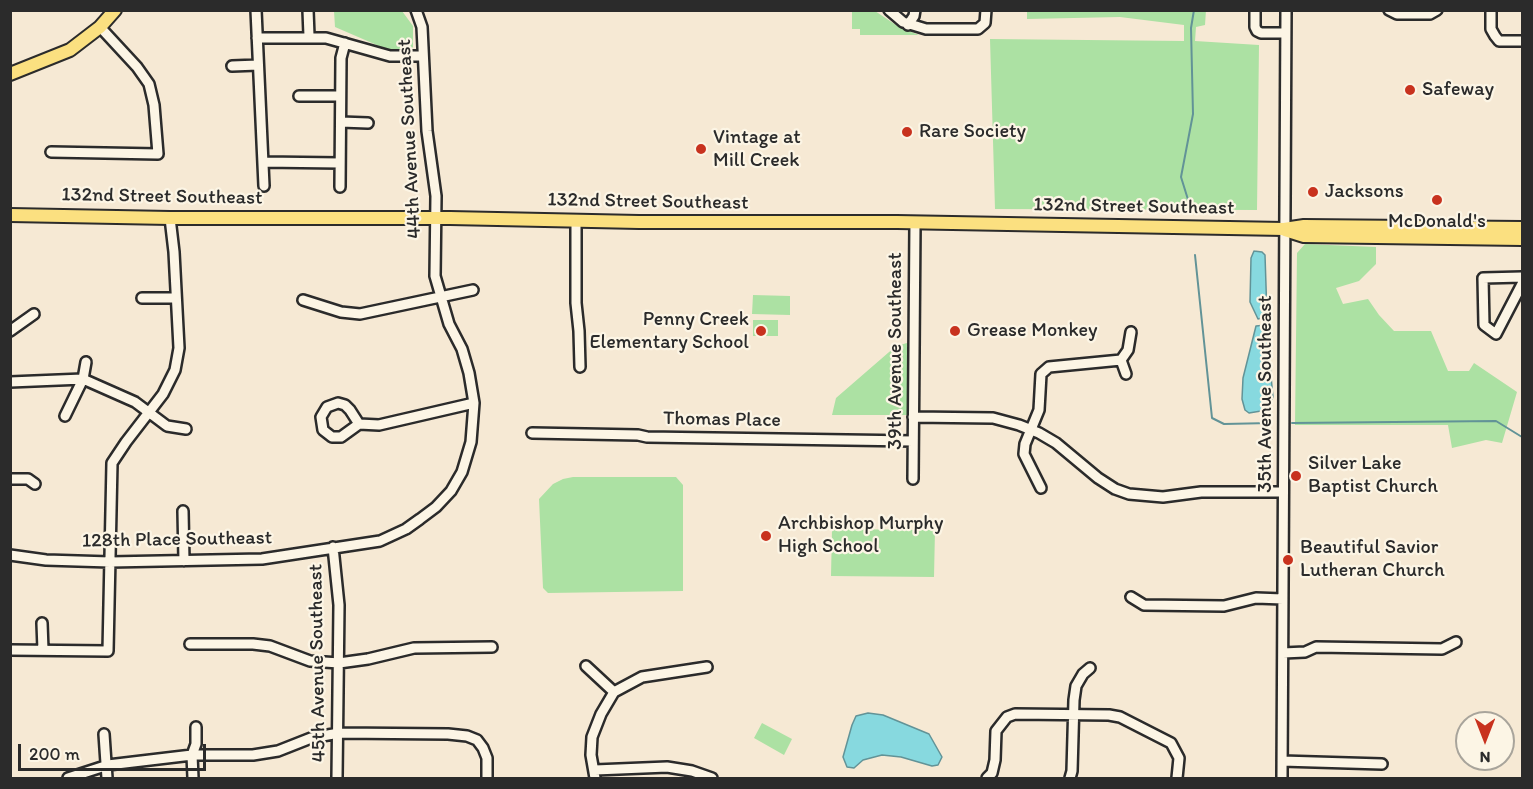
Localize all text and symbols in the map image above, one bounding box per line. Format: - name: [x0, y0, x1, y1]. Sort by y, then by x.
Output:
- street label: 44th Avenue Southeast: [393, 38, 427, 240]
- place label: Safeway: [1422, 78, 1494, 102]
- marker: Safeway: [1403, 83, 1417, 97]
- place label: Rare Society: [919, 120, 1026, 144]
- marker: Rare Society: [900, 125, 914, 139]
- place label: Vintage at Mill Creek: [713, 126, 801, 173]
- marker: Vintage at Mill Creek: [694, 142, 708, 156]
- place label: Jacksons: [1325, 180, 1404, 204]
- street label: 132nd Street Southeast: [61, 183, 263, 211]
- marker: Jacksons: [1306, 185, 1320, 199]
- street label: 132nd Street Southeast: [547, 188, 749, 216]
- street label: 132nd Street Southeast: [1033, 193, 1235, 221]
- marker: McDonald's: [1430, 193, 1444, 207]
- place label: McDonald's: [1388, 210, 1486, 234]
- street label: 39th Avenue Southeast: [884, 252, 908, 450]
- street label: 35th Avenue Southeast: [1254, 295, 1278, 493]
- place label: Penny Creek Elementary School: [590, 308, 749, 355]
- place label: Grease Monkey: [967, 319, 1098, 343]
- marker: Penny Creek Elementary School: [754, 324, 768, 338]
- marker: Grease Monkey: [948, 324, 962, 338]
- street label: Thomas Place: [663, 407, 781, 433]
- place label: Silver Lake Baptist Church: [1308, 452, 1438, 499]
- marker: Silver Lake Baptist Church: [1289, 469, 1303, 483]
- place label: Archbishop Murphy High School: [778, 512, 943, 559]
- street label: 128th Place Southeast: [82, 526, 272, 554]
- marker: Archbishop Murphy High School: [759, 529, 773, 543]
- place label: Beautiful Savior Lutheran Church: [1300, 536, 1445, 583]
- marker: Beautiful Savior Lutheran Church: [1281, 553, 1295, 567]
- street label: 45th Avenue Southeast: [304, 564, 332, 762]
- north arrow: [1455, 711, 1515, 771]
- scale bar: [21, 732, 208, 770]
- text: 200 m: [29, 743, 80, 765]
- text: N: [1480, 748, 1490, 767]

